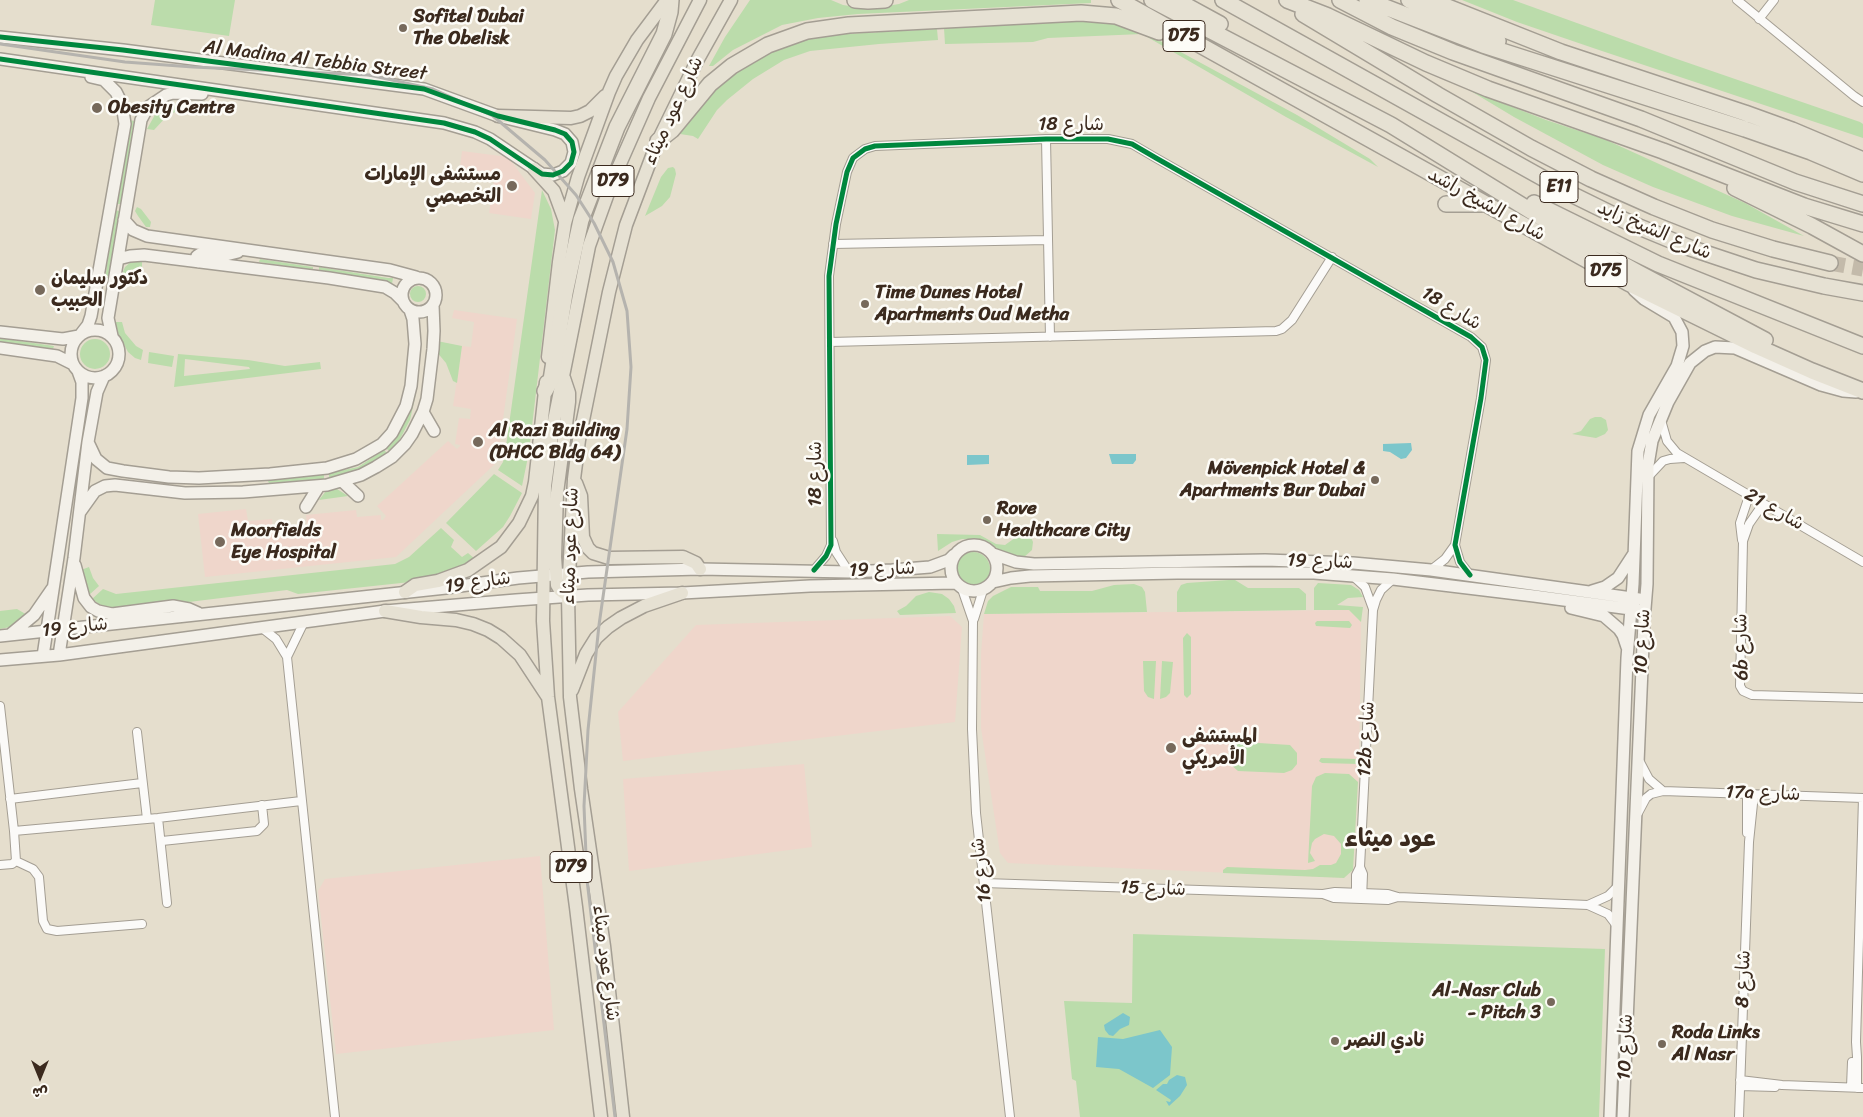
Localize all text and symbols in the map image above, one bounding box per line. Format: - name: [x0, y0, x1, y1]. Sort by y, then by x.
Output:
- place label: Sofitel Dubai The Obelisk: [413, 6, 524, 50]
- road number: D75: [1163, 20, 1205, 52]
- marker: Sofitel Dubai The Obelisk: [397, 22, 409, 34]
- street label: Al Madina Al Tebbia Street: [202, 36, 428, 86]
- street label: شارع عود ميثاء: [639, 53, 709, 169]
- place label: Obesity Centre: [108, 97, 235, 119]
- marker: Obesity Centre: [90, 101, 104, 115]
- street label: شارع 18: [1038, 114, 1104, 136]
- street label: شارع الشيخ راشد: [1423, 163, 1549, 247]
- place label: مستشفى الإمارات التخصصي: [364, 164, 501, 208]
- road number: D79: [592, 166, 634, 197]
- road number: E11: [1540, 172, 1578, 202]
- marker: مستشفى الإمارات التخصصي: [505, 179, 519, 193]
- street label: شارع الشيخ زايد: [1593, 197, 1715, 265]
- road number: D75: [1585, 256, 1627, 286]
- place label: دكتور سليمان الحبيب: [51, 268, 148, 312]
- place label: Time Dunes Hotel Apartments Oud Metha: [875, 282, 1069, 326]
- street label: شارع 18: [1417, 282, 1485, 336]
- marker: دكتور سليمان الحبيب: [33, 283, 47, 297]
- marker: Time Dunes Hotel Apartments Oud Metha: [859, 298, 871, 310]
- place label: Al Razi Building (DHCC Bldg 64): [489, 420, 620, 464]
- marker: Al Razi Building (DHCC Bldg 64): [471, 435, 485, 449]
- street label: شارع 18: [805, 441, 827, 507]
- place label: Mövenpick Hotel & Apartments Bur Dubai: [1180, 458, 1365, 502]
- marker: Mövenpick Hotel & Apartments Bur Dubai: [1369, 474, 1381, 486]
- street label: شارع 21: [1740, 484, 1808, 536]
- street label: شارع عود ميثاء: [558, 487, 584, 605]
- place label: Rove Healthcare City: [997, 498, 1130, 542]
- marker: Rove Healthcare City: [981, 514, 993, 526]
- place label: Moorfields Eye Hospital: [231, 520, 336, 564]
- marker: Moorfields Eye Hospital: [213, 535, 227, 549]
- street label: شارع 19: [1287, 549, 1353, 575]
- street label: شارع 19: [849, 557, 915, 583]
- street label: شارع 19: [444, 567, 512, 599]
- street label: شارع 10: [1630, 608, 1656, 676]
- street label: شارع 19: [41, 613, 109, 643]
- street label: 6b شارع: [1730, 613, 1754, 681]
- street label: 12b شارع: [1354, 701, 1380, 777]
- place label: المستشفى الأمريكي: [1182, 726, 1257, 770]
- marker: المستشفى الأمريكي: [1164, 741, 1178, 755]
- street label: 17a شارع: [1725, 781, 1801, 807]
- district label: عود ميثاء: [1345, 826, 1435, 854]
- street label: شارع 16: [967, 836, 997, 904]
- road number: D79: [550, 852, 592, 882]
- street label: شارع 15: [1120, 876, 1186, 902]
- street label: شارع عود ميثاء: [587, 904, 623, 1022]
- street label: شارع 8: [1732, 950, 1756, 1008]
- place label: Al-Nasr Club - Pitch 3: [1433, 980, 1541, 1024]
- marker: Al-Nasr Club - Pitch 3: [1545, 996, 1557, 1008]
- street label: شارع 10: [1613, 1014, 1639, 1080]
- place label: Roda Links Al Nasr: [1672, 1022, 1760, 1066]
- place label: نادي النصر: [1345, 1030, 1424, 1052]
- marker: نادي النصر: [1329, 1035, 1341, 1047]
- marker: Roda Links Al Nasr: [1656, 1038, 1668, 1050]
- north arrow: [15, 1052, 65, 1102]
- text: ش: [32, 1080, 48, 1105]

